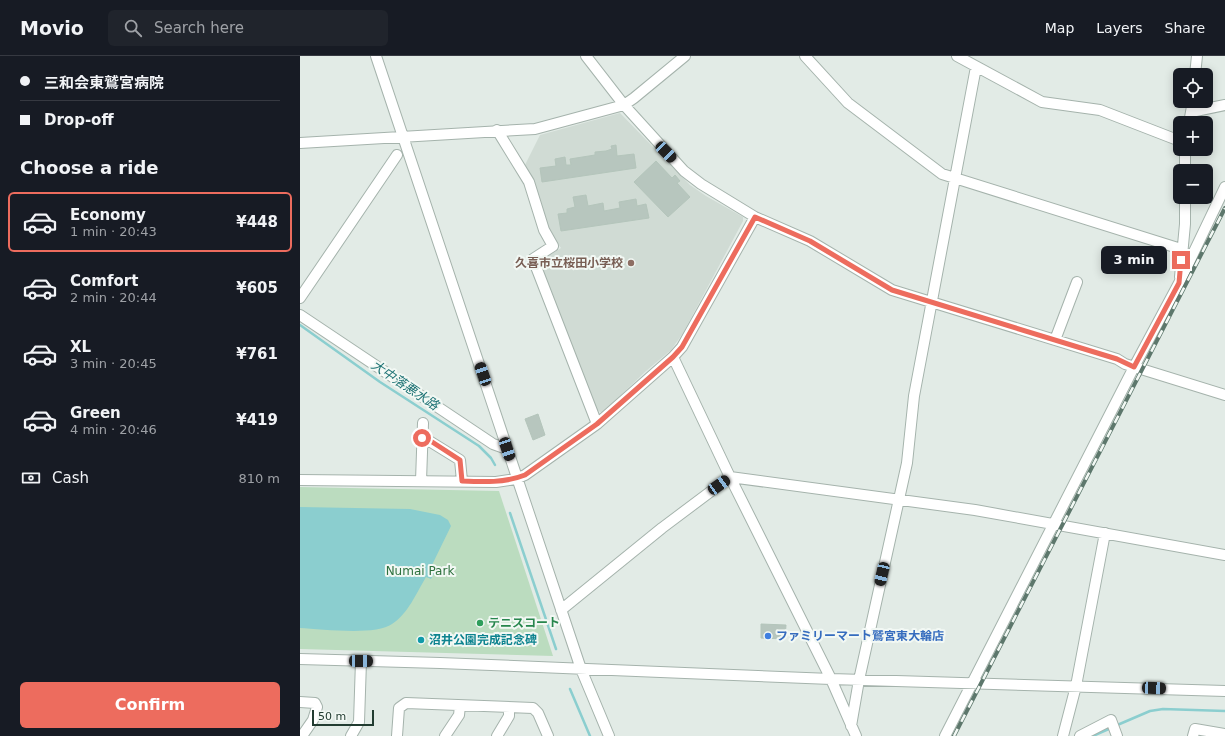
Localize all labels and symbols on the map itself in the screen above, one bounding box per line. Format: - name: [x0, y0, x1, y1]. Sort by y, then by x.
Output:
- car: [653, 139, 679, 165]
- callout: 3 min: [1101, 246, 1167, 274]
- route end: [1172, 251, 1190, 269]
- place label: 久喜市立桜田小学校: [515, 256, 623, 270]
- marker: 久喜市立桜田小学校: [626, 258, 636, 268]
- water label: 大中落悪水路: [368, 357, 442, 414]
- car: [473, 361, 493, 387]
- route start: [413, 429, 431, 447]
- car: [498, 436, 516, 462]
- car: [706, 473, 732, 497]
- car: [873, 561, 891, 587]
- park label: Numai Park: [386, 564, 454, 578]
- place label: テニスコート: [488, 616, 560, 630]
- marker: テニスコート: [475, 618, 485, 628]
- place label: ファミリーマート鷲宮東大輪店: [776, 629, 944, 643]
- marker: ファミリーマート鷲宮東大輪店: [763, 631, 773, 641]
- place label: 沼井公園完成記念碑: [429, 633, 537, 647]
- marker: 沼井公園完成記念碑: [416, 635, 426, 645]
- car: [349, 655, 373, 667]
- car: [1142, 682, 1166, 694]
- scale bar: [312, 708, 374, 727]

